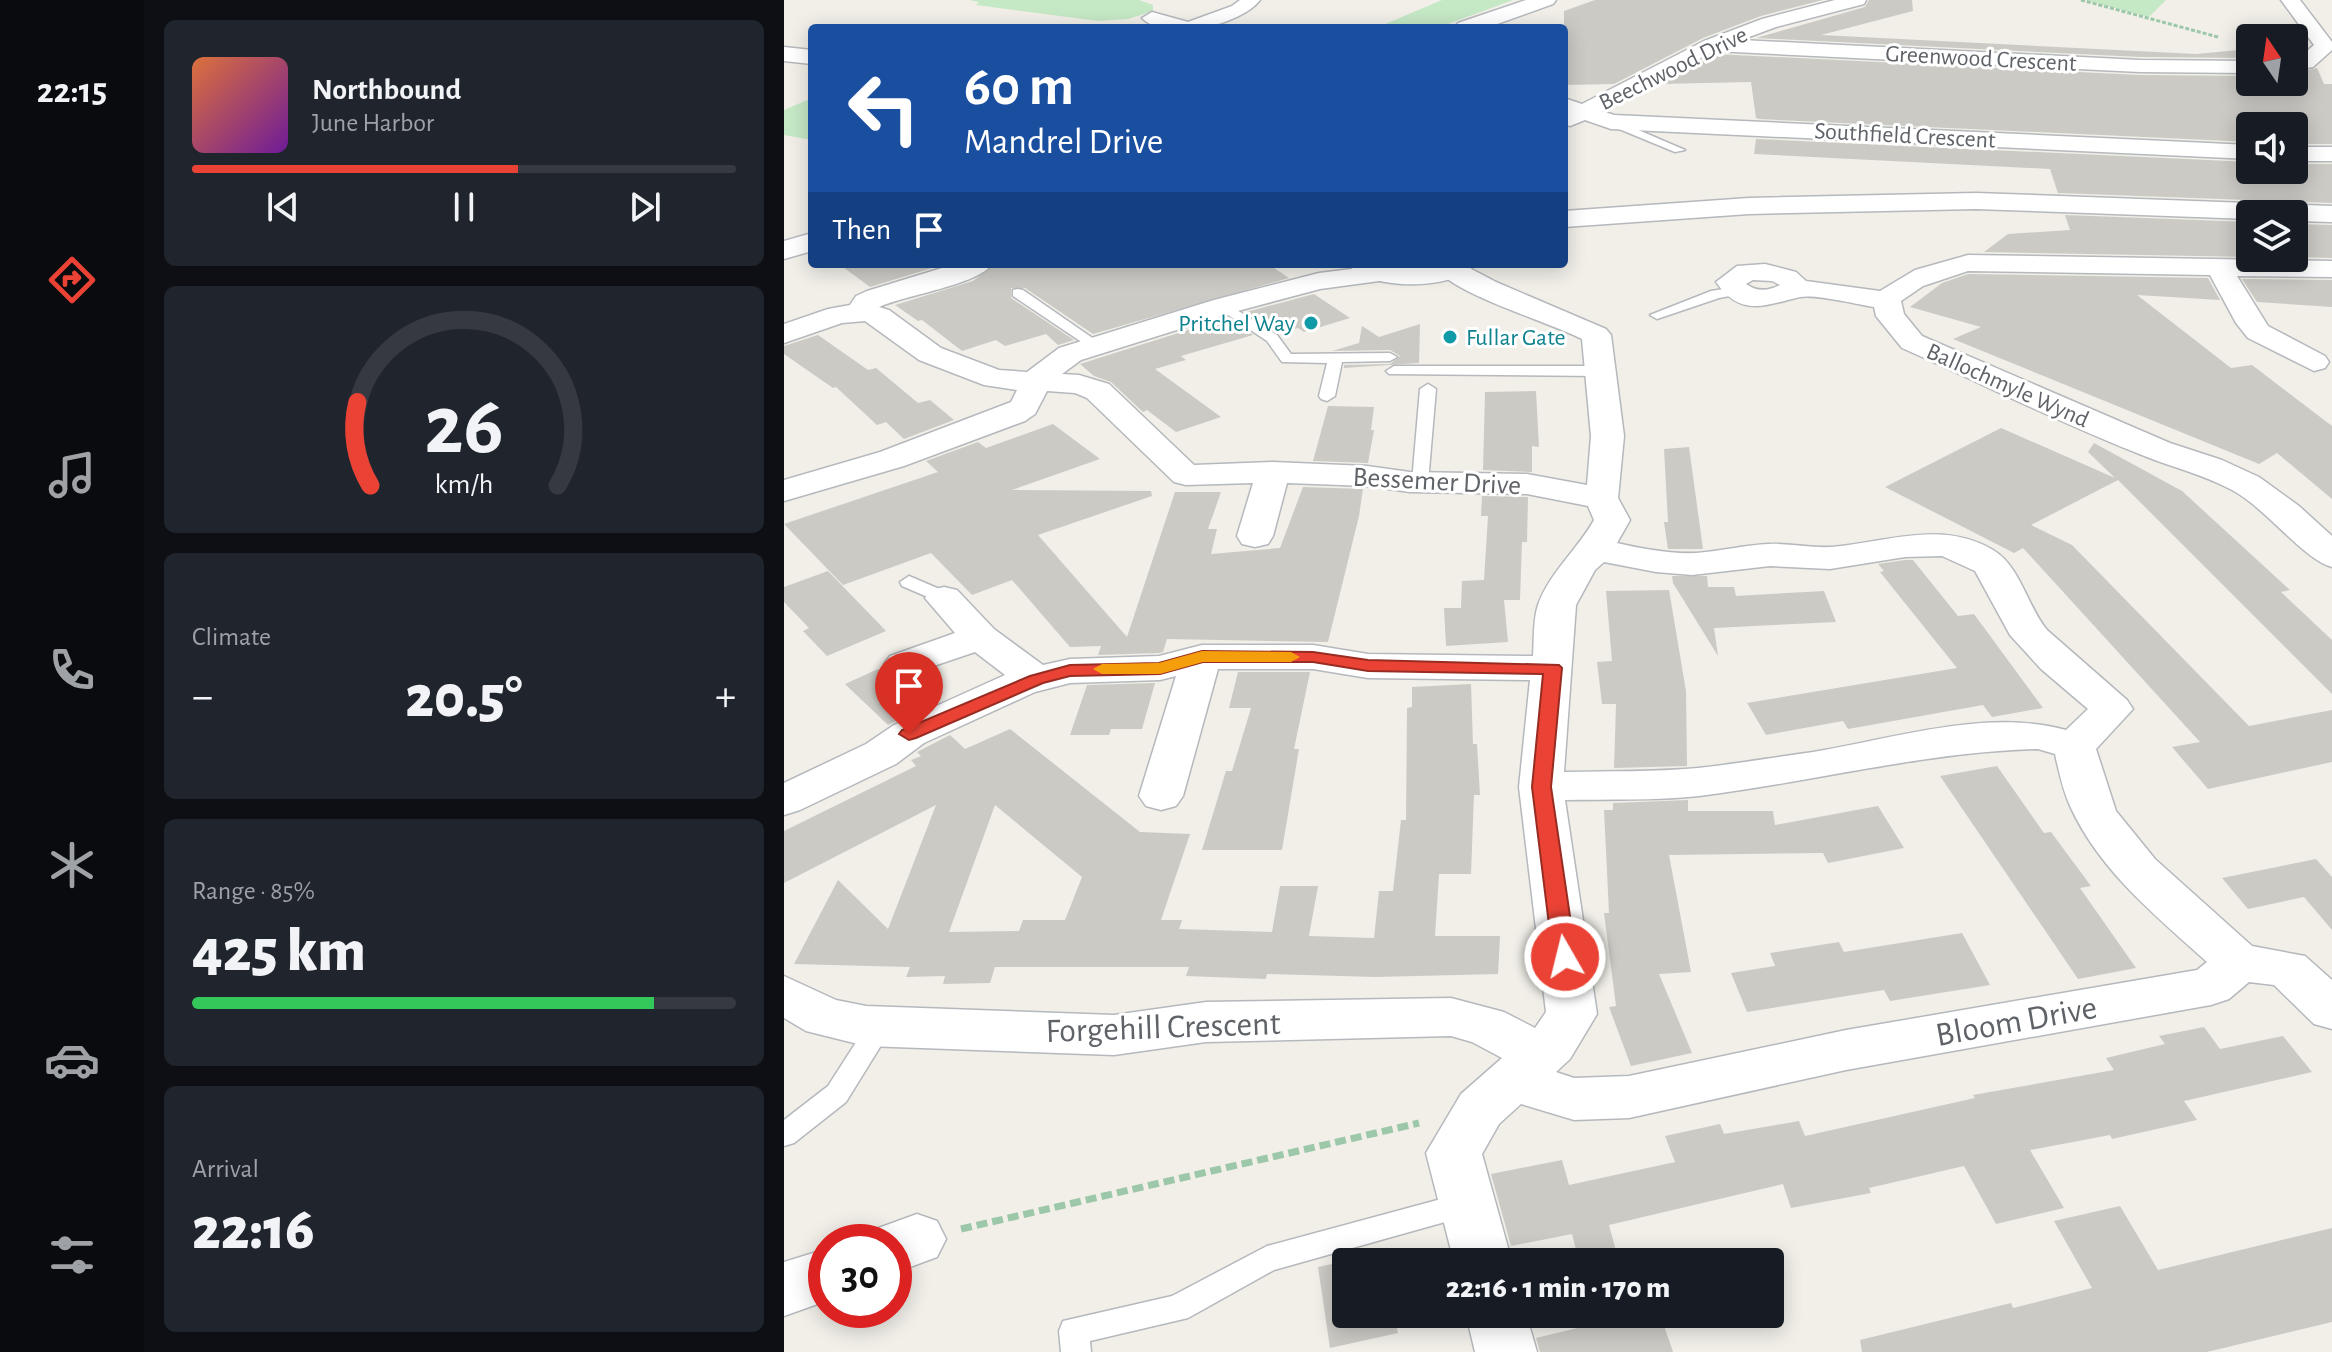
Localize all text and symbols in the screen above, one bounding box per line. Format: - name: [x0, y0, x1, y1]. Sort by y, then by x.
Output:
- street label: Beechwood Drive: [1595, 23, 1751, 115]
- north arrow: [2236, 24, 2308, 96]
- map controls: [2236, 24, 2308, 272]
- street label: Greenwood Crescent: [1885, 42, 2078, 76]
- icon: left: [832, 56, 936, 160]
- text: 60 m: [964, 59, 1074, 115]
- text: 22:15: [37, 73, 107, 109]
- text: Northbound: [312, 75, 461, 105]
- text: June Harbor: [312, 110, 434, 136]
- button: sound: [2236, 112, 2308, 184]
- street label: Southfield Crescent: [1814, 119, 1997, 153]
- text: Mandrel Drive: [964, 124, 1163, 160]
- icon: previous: [261, 185, 305, 229]
- icon: pause: [442, 185, 486, 229]
- icon: next: [623, 185, 667, 229]
- button: layers: [2236, 200, 2308, 272]
- icon: arrive: [907, 208, 951, 252]
- text: Then: [832, 215, 891, 245]
- icon: directions: [44, 252, 100, 308]
- place label: Pritchel Way: [1178, 312, 1295, 336]
- marker: Pritchel Way: [1302, 314, 1320, 332]
- place label: Fullar Gate: [1466, 326, 1566, 350]
- marker: Fullar Gate: [1441, 328, 1459, 346]
- street label: Ballochmyle Wynd: [1923, 339, 2092, 432]
- text: 26: [424, 384, 504, 468]
- icon: music: [44, 447, 100, 503]
- street label: Bessemer Drive: [1352, 464, 1522, 500]
- text: km/h: [435, 470, 493, 499]
- text: Climate: [192, 624, 271, 650]
- icon: phone: [44, 642, 100, 698]
- pin: [875, 652, 943, 734]
- icon: arrive: [887, 664, 931, 708]
- text: 20.5°: [405, 668, 523, 728]
- text: −: [192, 675, 213, 719]
- text: +: [715, 675, 736, 719]
- icon: climate: [44, 837, 100, 893]
- text: Range · 85%: [192, 878, 315, 904]
- position arrow: [1523, 915, 1607, 999]
- text: 425 km: [192, 922, 366, 982]
- street label: Bloom Drive: [1933, 991, 2100, 1053]
- street label: Forgehill Crescent: [1045, 1007, 1281, 1049]
- icon: car: [44, 1032, 100, 1088]
- text: Arrival: [192, 1156, 259, 1182]
- text: 22:16: [192, 1200, 315, 1260]
- speed limit sign: 30: [808, 1224, 912, 1328]
- icon: filters: [44, 1227, 100, 1283]
- text: 22:16 · 1 min · 170 m: [1446, 1273, 1670, 1303]

